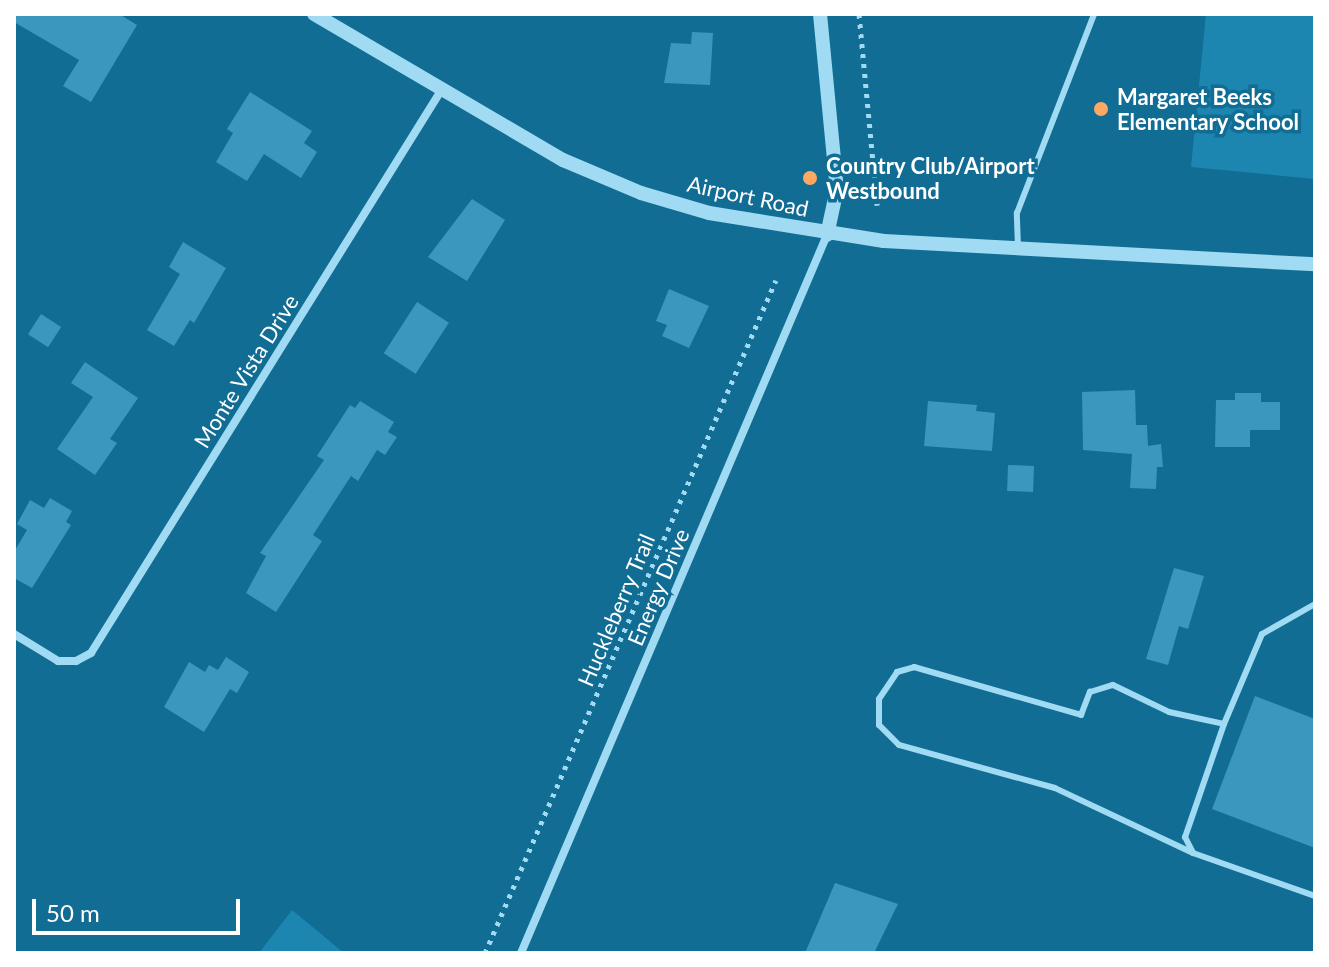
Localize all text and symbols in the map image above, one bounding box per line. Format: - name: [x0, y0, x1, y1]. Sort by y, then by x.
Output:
- place label: Margaret Beeks Elementary School: [1117, 83, 1300, 134]
- marker: Margaret Beeks Elementary School: [1092, 100, 1110, 118]
- place label: Country Club/Airport Westbound: [826, 152, 1035, 204]
- marker: Country Club/Airport Westbound: [801, 169, 819, 187]
- street label: Airport Road: [685, 170, 811, 222]
- street label: Monte Vista Drive: [188, 289, 304, 453]
- street label: Energy Drive: [621, 524, 695, 650]
- street label: Huckleberry Trail: [572, 529, 660, 691]
- scale bar: [36, 883, 244, 933]
- text: 50 m: [46, 898, 100, 927]

